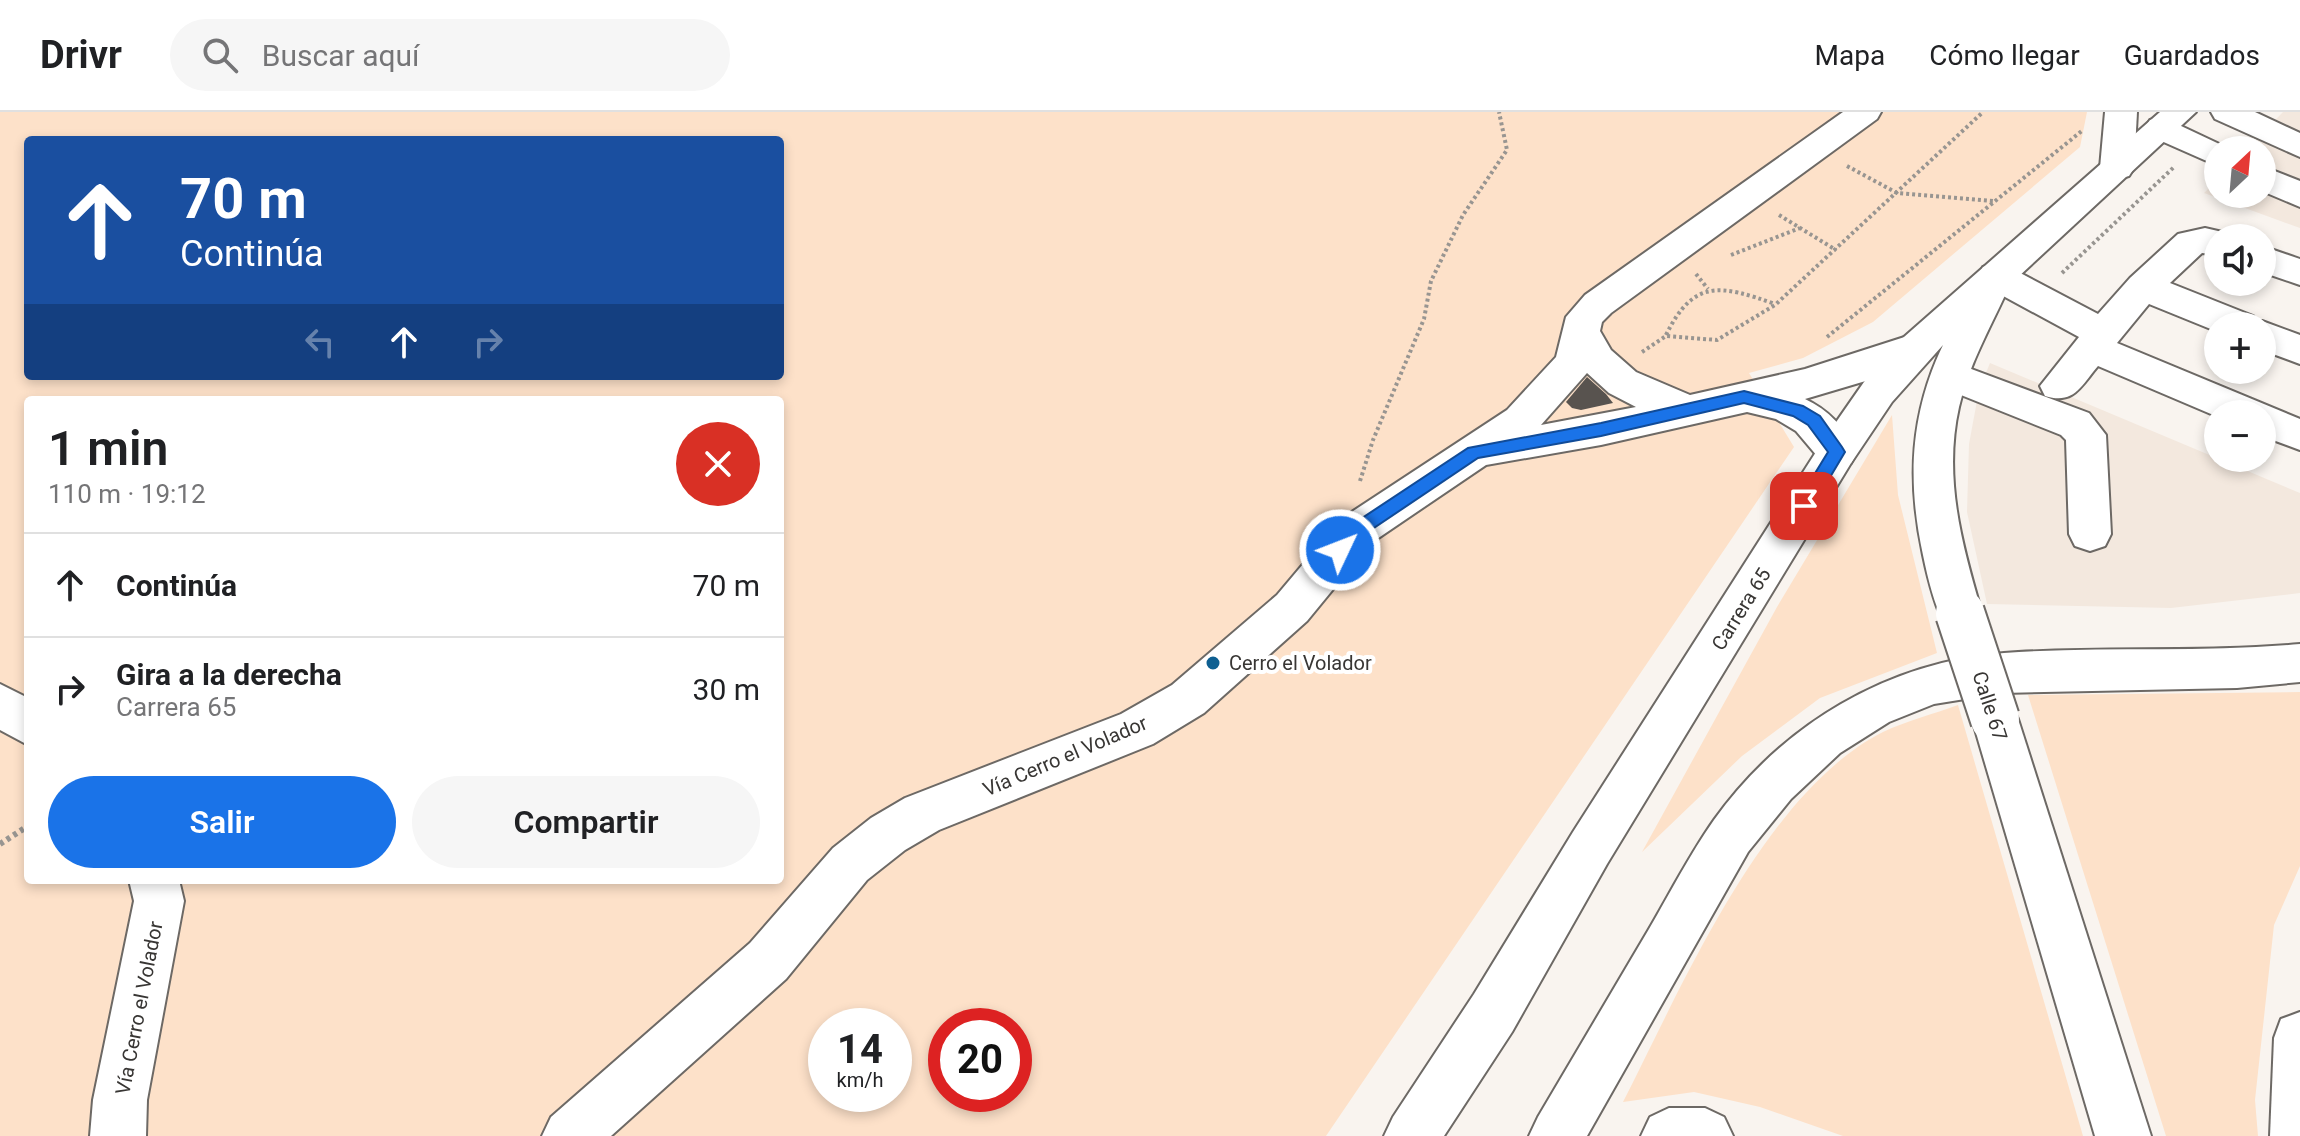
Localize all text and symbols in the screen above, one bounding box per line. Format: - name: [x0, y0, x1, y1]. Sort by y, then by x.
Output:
- search box: [170, 19, 730, 91]
- text: Drivr: [40, 33, 122, 77]
- icon: search: [198, 33, 242, 77]
- text: Buscar aquí: [262, 38, 420, 73]
- text: Mapa: [1815, 39, 1885, 72]
- text: Cómo llegar: [1929, 39, 2080, 72]
- text: Guardados: [2124, 39, 2260, 72]
- north arrow: [2204, 136, 2276, 208]
- map controls: [2204, 136, 2276, 472]
- text: 70 m: [180, 166, 307, 232]
- icon: ahead: [48, 168, 152, 272]
- button: sound: [2204, 224, 2276, 296]
- text: Continúa: [180, 233, 324, 275]
- button: +: [2204, 312, 2276, 384]
- icon: left: [298, 320, 342, 364]
- icon: ahead: [382, 320, 426, 364]
- icon: right: [466, 320, 510, 364]
- button: −: [2204, 400, 2276, 472]
- text: 1 min: [48, 420, 168, 477]
- button: close: [676, 422, 760, 506]
- pin: [1770, 472, 1838, 540]
- text: 110 m · 19:12: [48, 479, 206, 509]
- icon: arrive: [1782, 484, 1826, 528]
- position arrow: [1298, 508, 1382, 592]
- icon: ahead: [48, 563, 92, 607]
- street label: Carrera 65: [1706, 563, 1776, 655]
- text: Continúa: [116, 568, 237, 603]
- text: 70 m: [693, 568, 760, 603]
- place label: Cerro el Volador: [1229, 651, 1372, 675]
- marker: Cerro el Volador: [1204, 654, 1222, 672]
- text: Gira a la derecha: [116, 657, 342, 692]
- icon: right: [48, 667, 92, 711]
- street label: Calle 67: [1968, 668, 2012, 744]
- text: 30 m: [693, 672, 760, 707]
- text: Carrera 65: [116, 692, 236, 722]
- street label: Vía Cerro el Volador: [979, 710, 1151, 801]
- button: Salir: [48, 776, 396, 868]
- button: Compartir: [412, 776, 760, 868]
- street label: Vía Cerro el Volador: [110, 919, 168, 1097]
- speed limit sign: 20: [928, 1008, 1032, 1112]
- text: 14: [837, 1026, 883, 1073]
- text: km/h: [837, 1068, 883, 1092]

